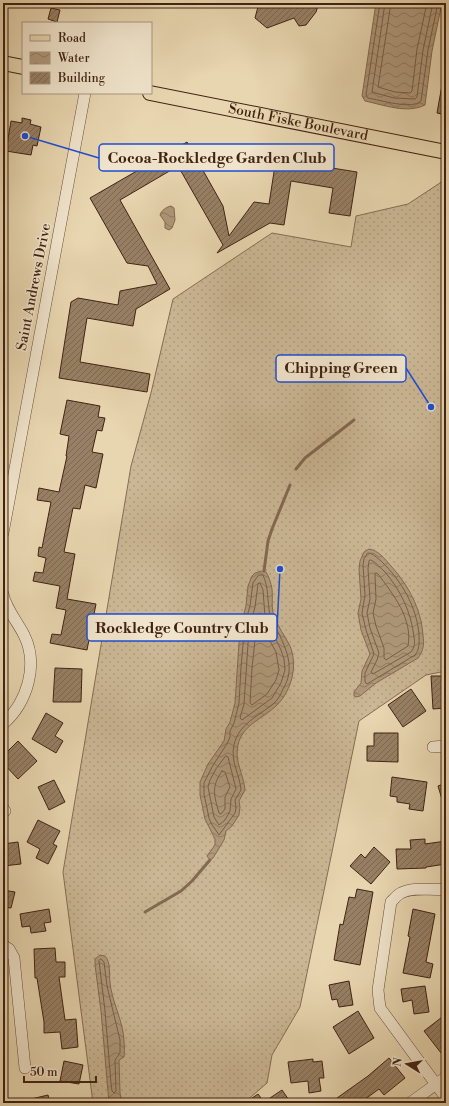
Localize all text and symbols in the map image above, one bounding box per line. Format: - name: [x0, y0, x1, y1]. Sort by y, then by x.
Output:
- legend: [22, 22, 152, 94]
- text: Road: [58, 31, 86, 46]
- text: Water: [57, 51, 90, 66]
- text: Building: [57, 71, 106, 86]
- street label: South Fiske Boulevard: [227, 100, 370, 145]
- callout: Cocoa-Rockledge Garden Club: [99, 144, 334, 171]
- text: Cocoa-Rockledge Garden Club: [107, 149, 327, 168]
- street label: Saint Andrews Drive: [13, 222, 55, 352]
- callout: Chipping Green: [276, 355, 406, 382]
- text: Chipping Green: [284, 359, 398, 378]
- callout: Rockledge Country Club: [87, 614, 277, 641]
- text: Rockledge Country Club: [95, 619, 269, 638]
- north arrow: [387, 1044, 427, 1084]
- text: N: [390, 1056, 406, 1068]
- scale bar: [24, 1058, 96, 1084]
- text: 50 m: [30, 1065, 58, 1080]

